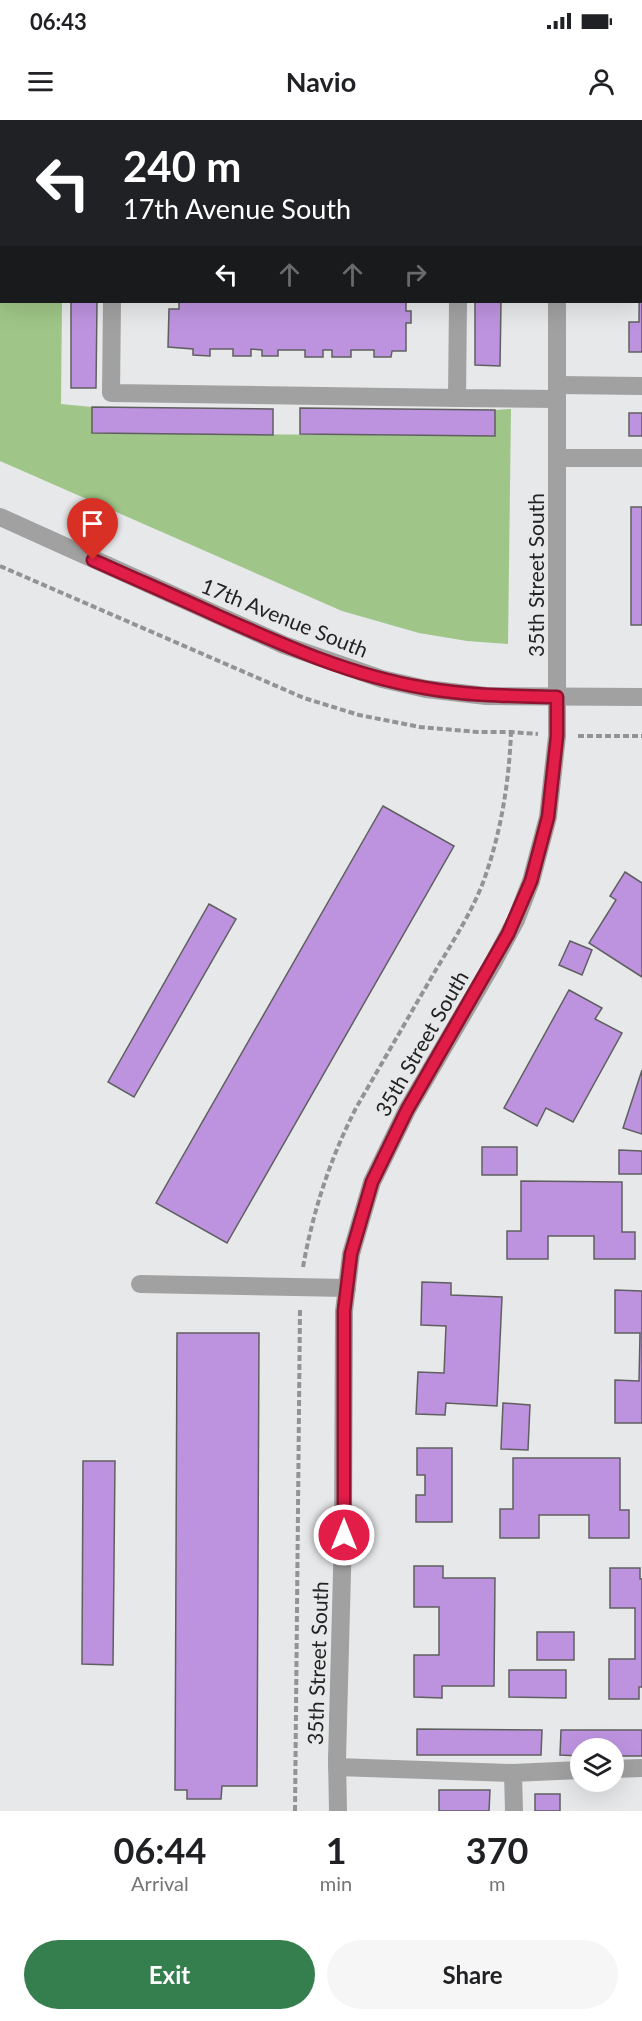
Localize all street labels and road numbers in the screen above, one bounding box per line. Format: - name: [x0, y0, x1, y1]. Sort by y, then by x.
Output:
- street label: 35th Street South: [523, 493, 548, 657]
- street label: 17th Avenue South: [198, 572, 372, 662]
- street label: 35th Street South: [369, 966, 473, 1120]
- street label: 35th Street South: [302, 1581, 332, 1745]

